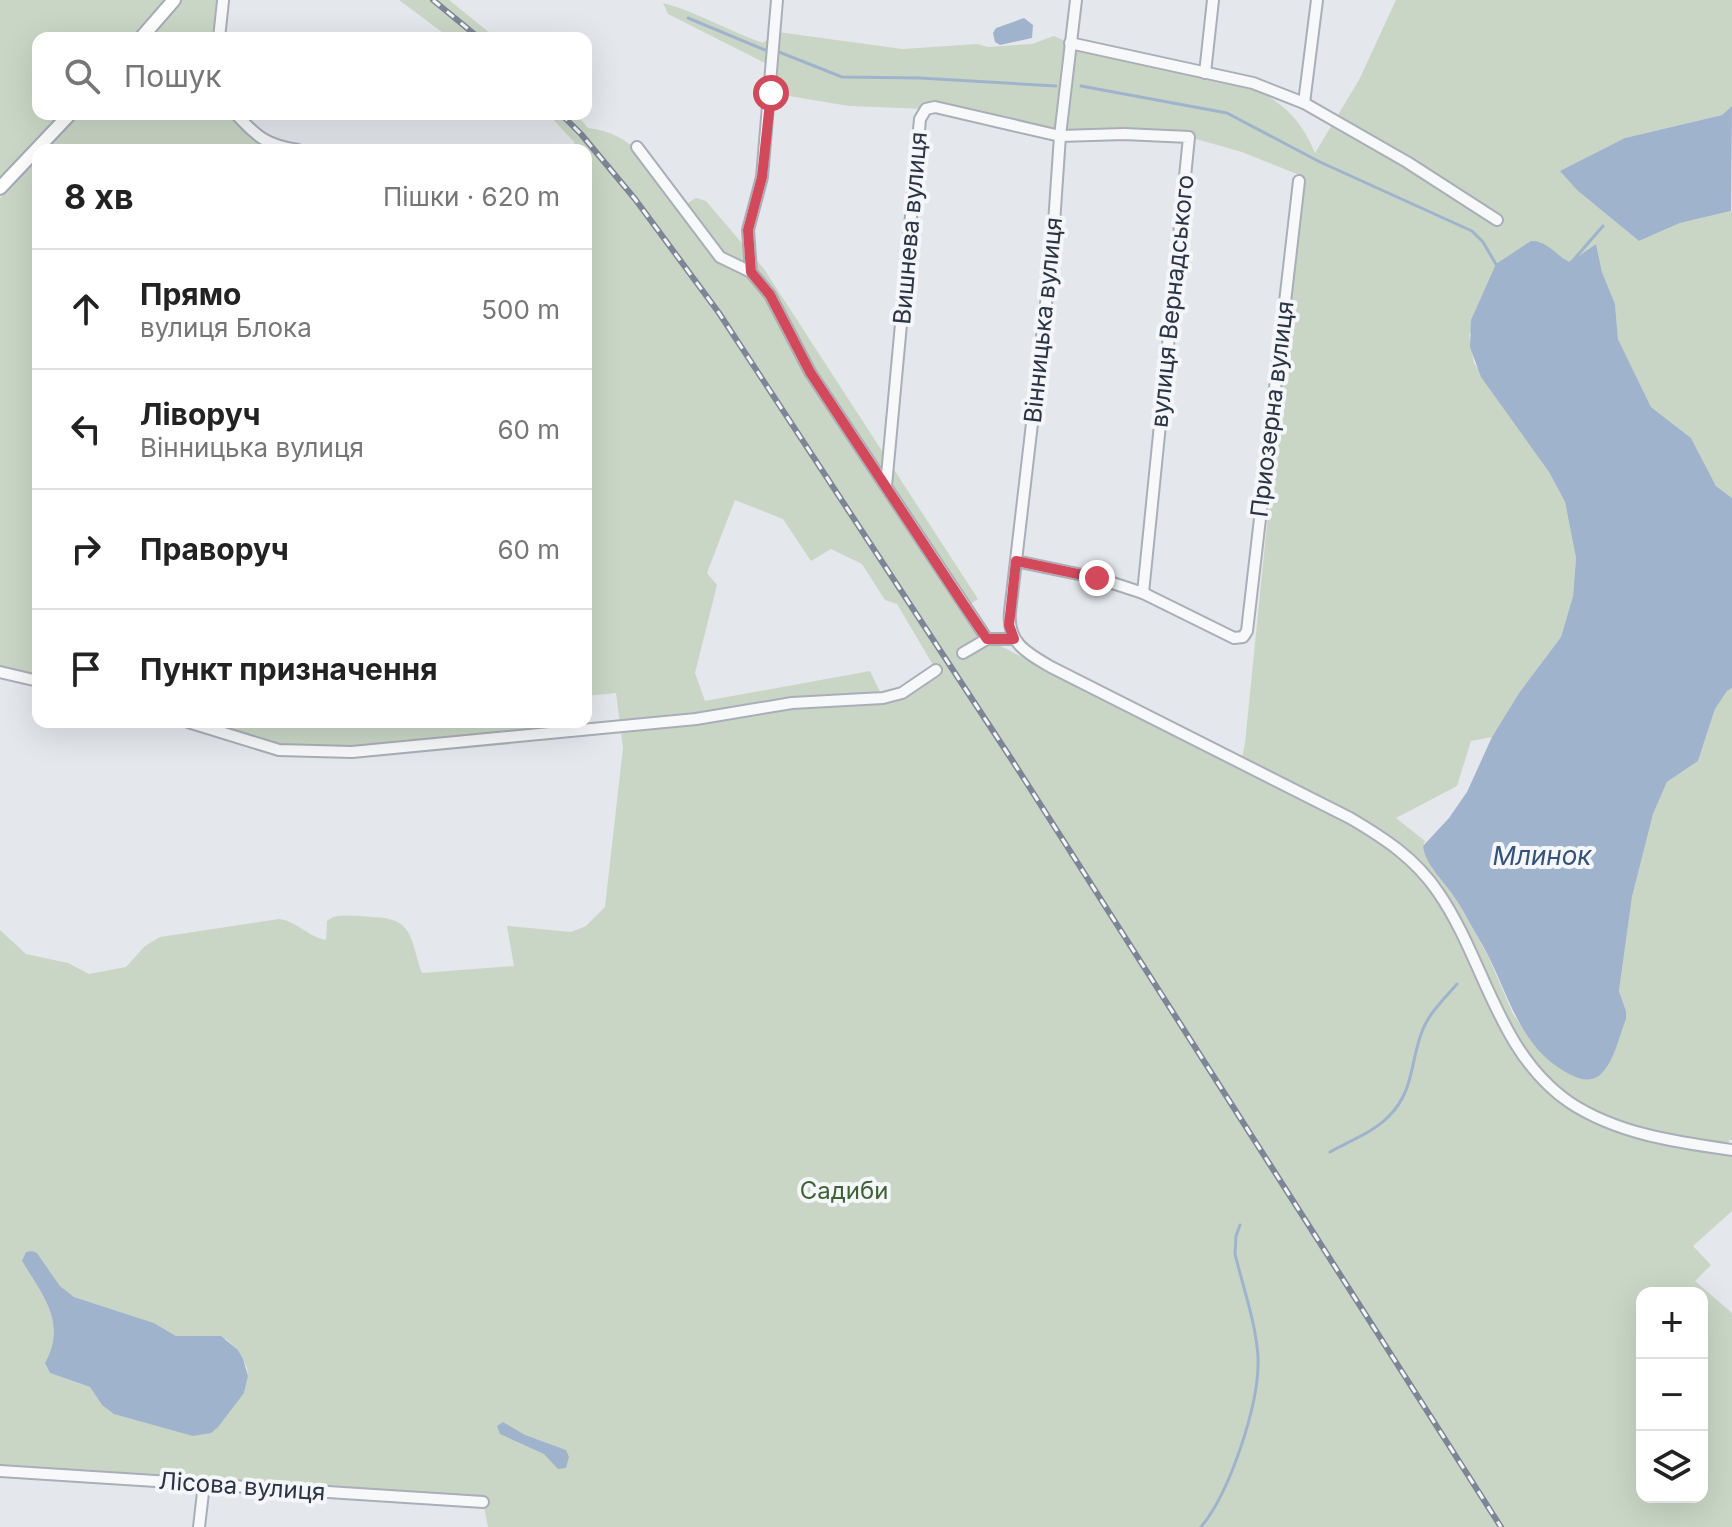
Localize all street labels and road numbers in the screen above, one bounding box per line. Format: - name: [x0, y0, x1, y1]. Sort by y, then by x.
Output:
- street label: Вишнева вулиця: [887, 131, 933, 325]
- street label: вулиця Вернадського: [1144, 173, 1200, 429]
- street label: Вінницька вулиця: [1018, 216, 1068, 424]
- street label: Приозерна вулиця: [1244, 299, 1300, 519]
- street label: Лісова вулиця: [158, 1466, 326, 1506]

